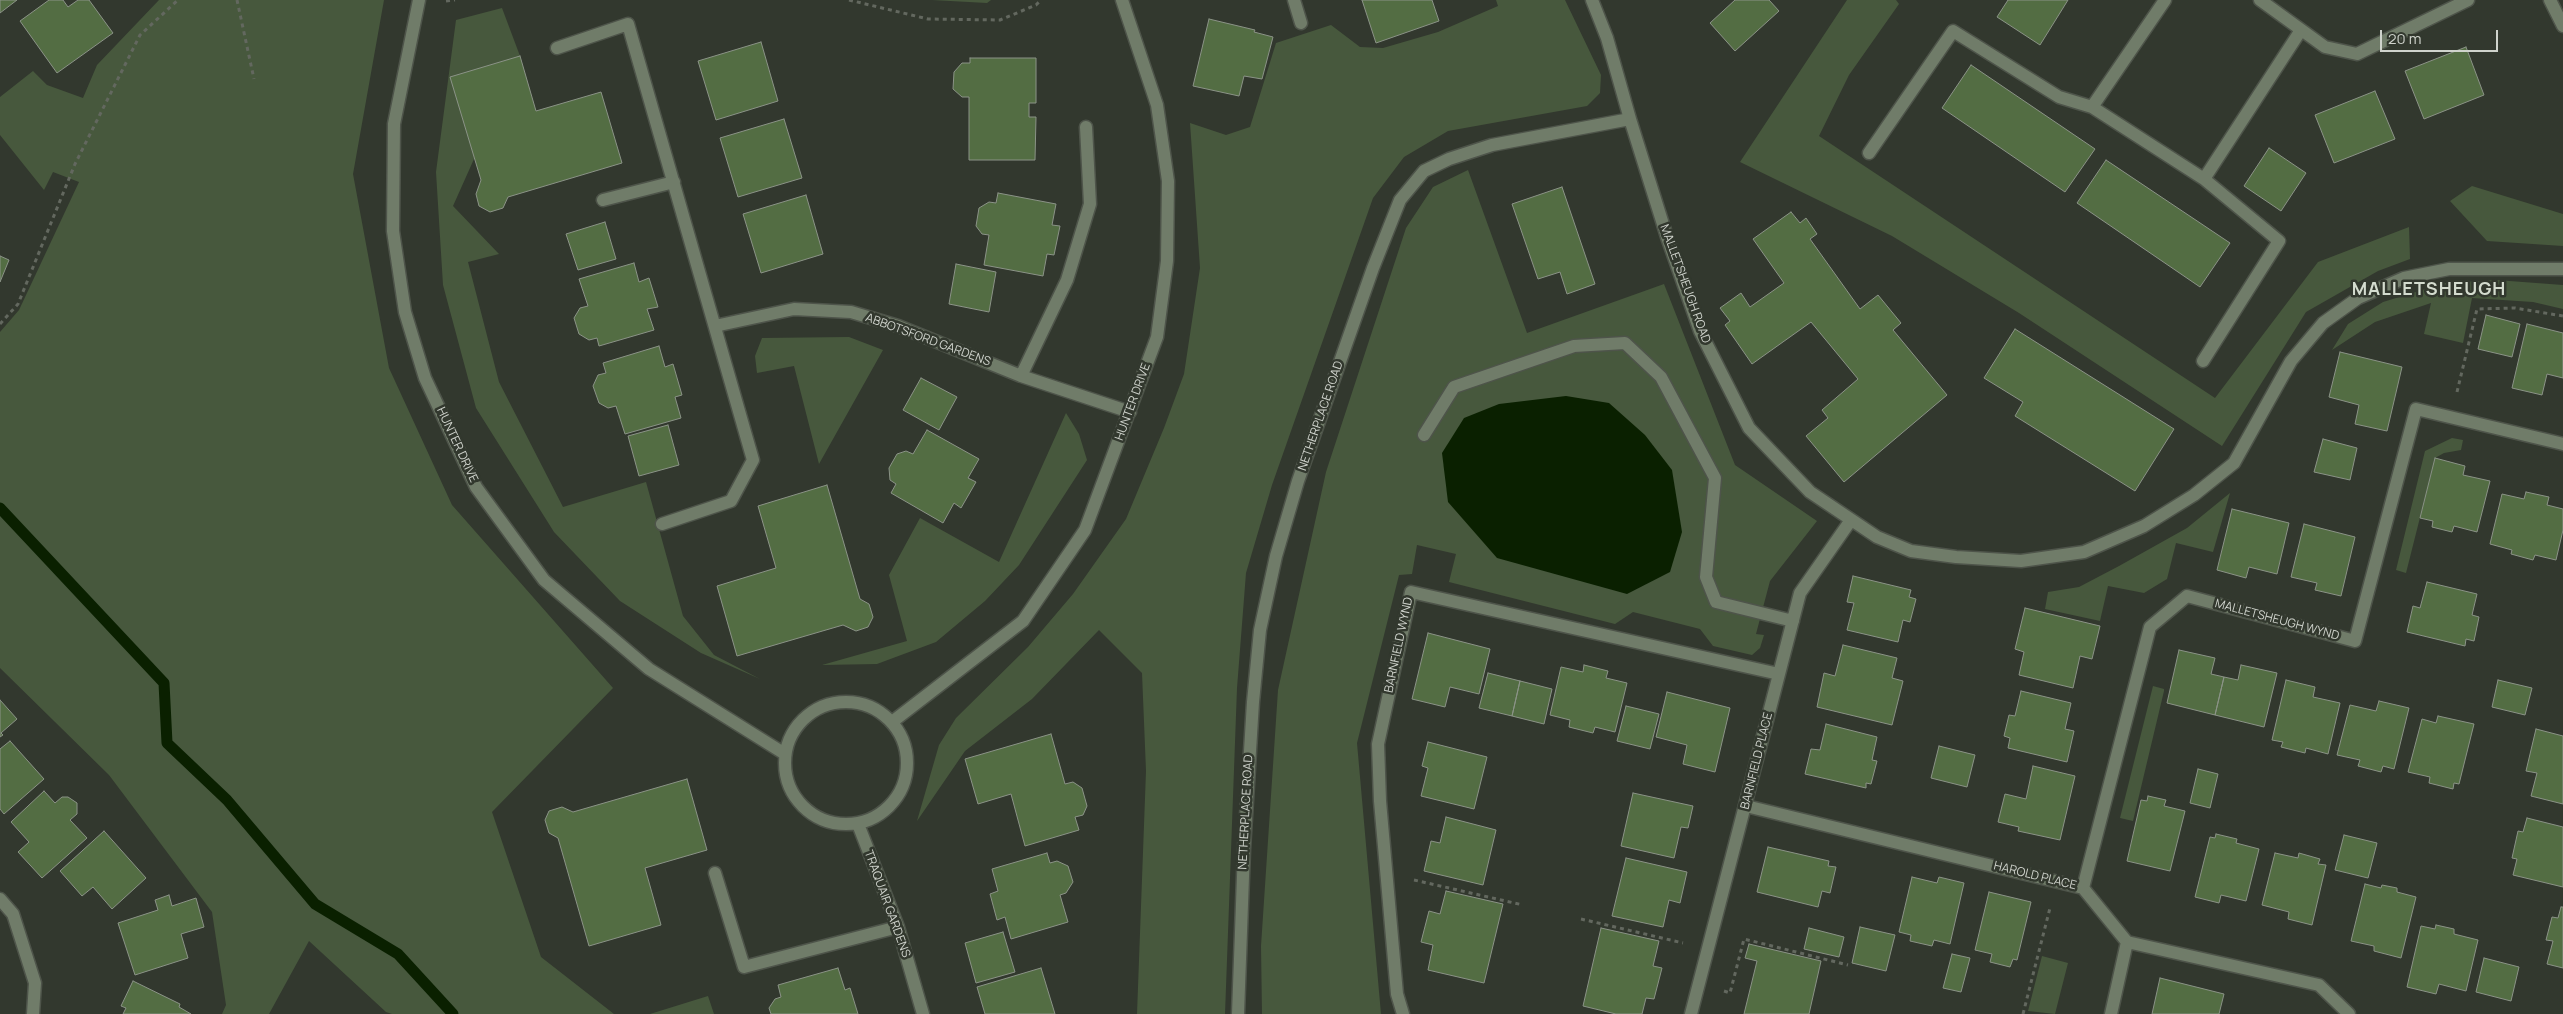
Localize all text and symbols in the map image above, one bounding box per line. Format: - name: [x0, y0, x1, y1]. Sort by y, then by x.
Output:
- scale bar: [2383, 20, 2500, 52]
- text: 20 m: [2388, 28, 2421, 49]
- street label: MALLETSHEUGH ROAD: [1657, 223, 1713, 345]
- district label: MALLETSHEUGH: [2350, 279, 2508, 301]
- street label: ABBOTSFORD GARDENS: [864, 311, 992, 369]
- street label: NETHERPLACE ROAD: [1295, 359, 1347, 473]
- street label: HUNTER DRIVE: [1112, 361, 1154, 443]
- street label: HUNTER DRIVE: [433, 405, 481, 485]
- street label: BARNFIELD WYND: [1382, 596, 1416, 694]
- street label: MALLETSHEUGH WYND: [2213, 596, 2341, 644]
- street label: BARNFIELD PLACE: [1738, 711, 1776, 811]
- street label: NETHERPLACE ROAD: [1236, 754, 1256, 870]
- street label: TRAQUAIR GARDENS: [861, 848, 913, 960]
- street label: HAROLD PLACE: [1992, 859, 2078, 893]

